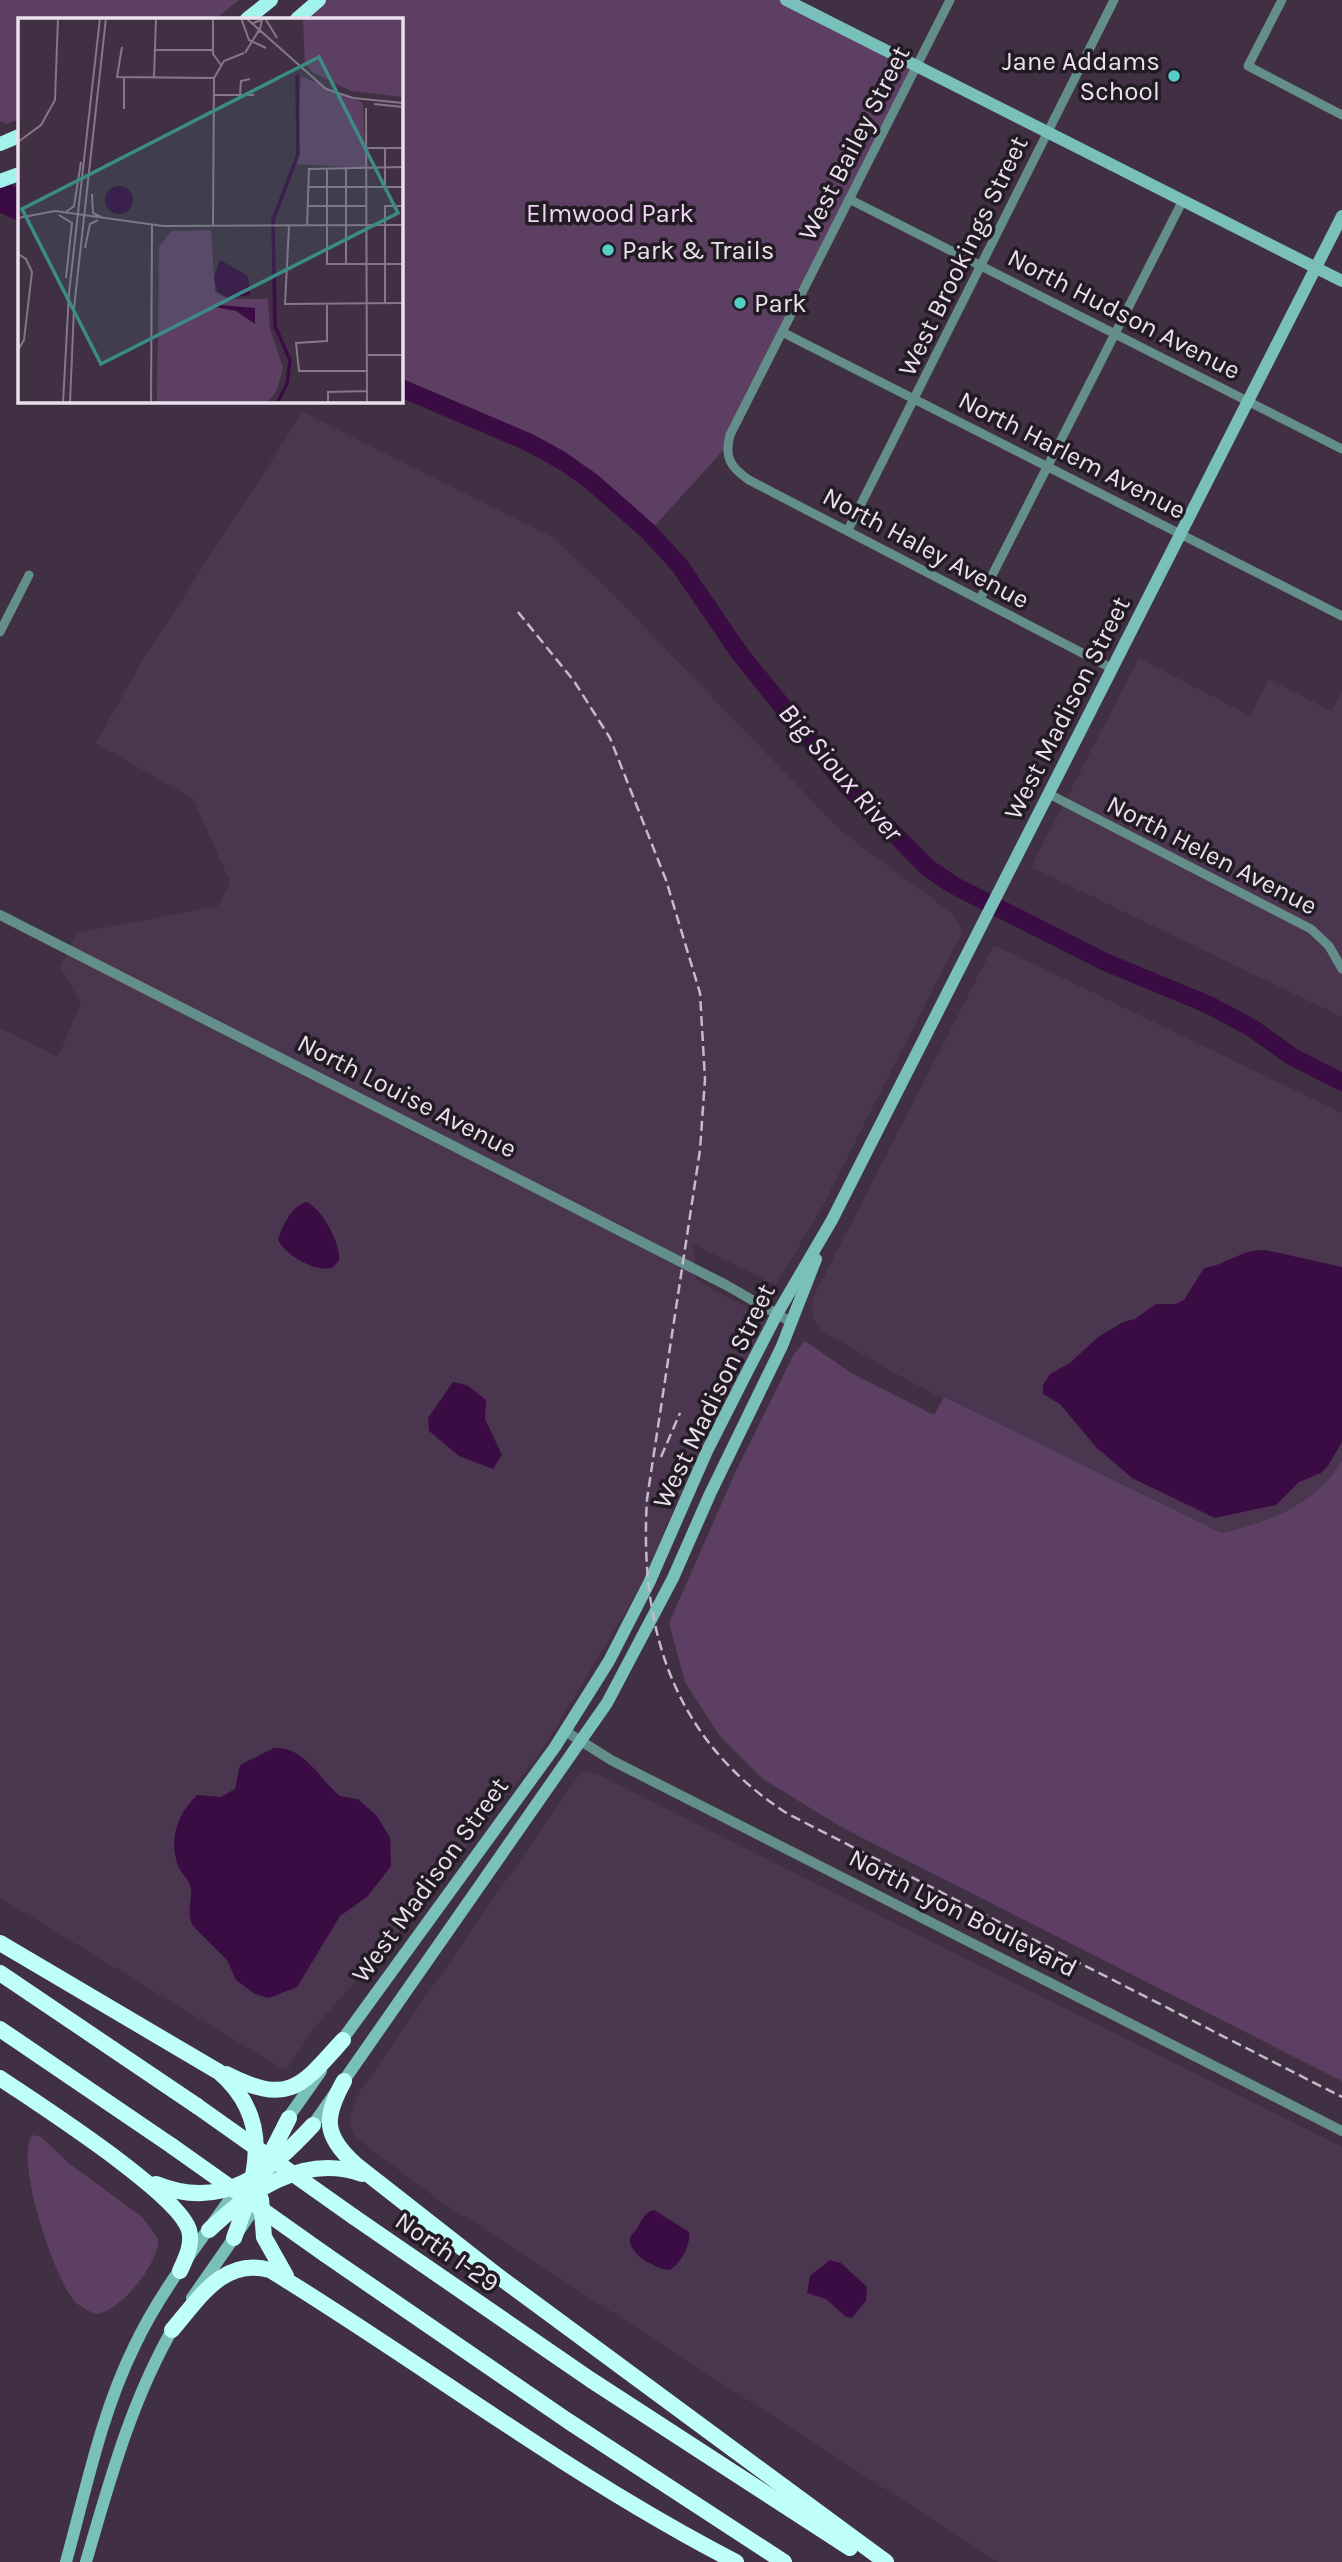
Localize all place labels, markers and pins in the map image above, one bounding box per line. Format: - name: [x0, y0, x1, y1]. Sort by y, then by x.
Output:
- place label: Jane Addams School: [1002, 46, 1160, 107]
- marker: Jane Addams School: [1166, 68, 1182, 84]
- place label: Park & Trails: [622, 235, 774, 266]
- marker: Park & Trails: [600, 242, 616, 258]
- place label: Park: [754, 288, 807, 319]
- marker: Park: [732, 295, 748, 311]

